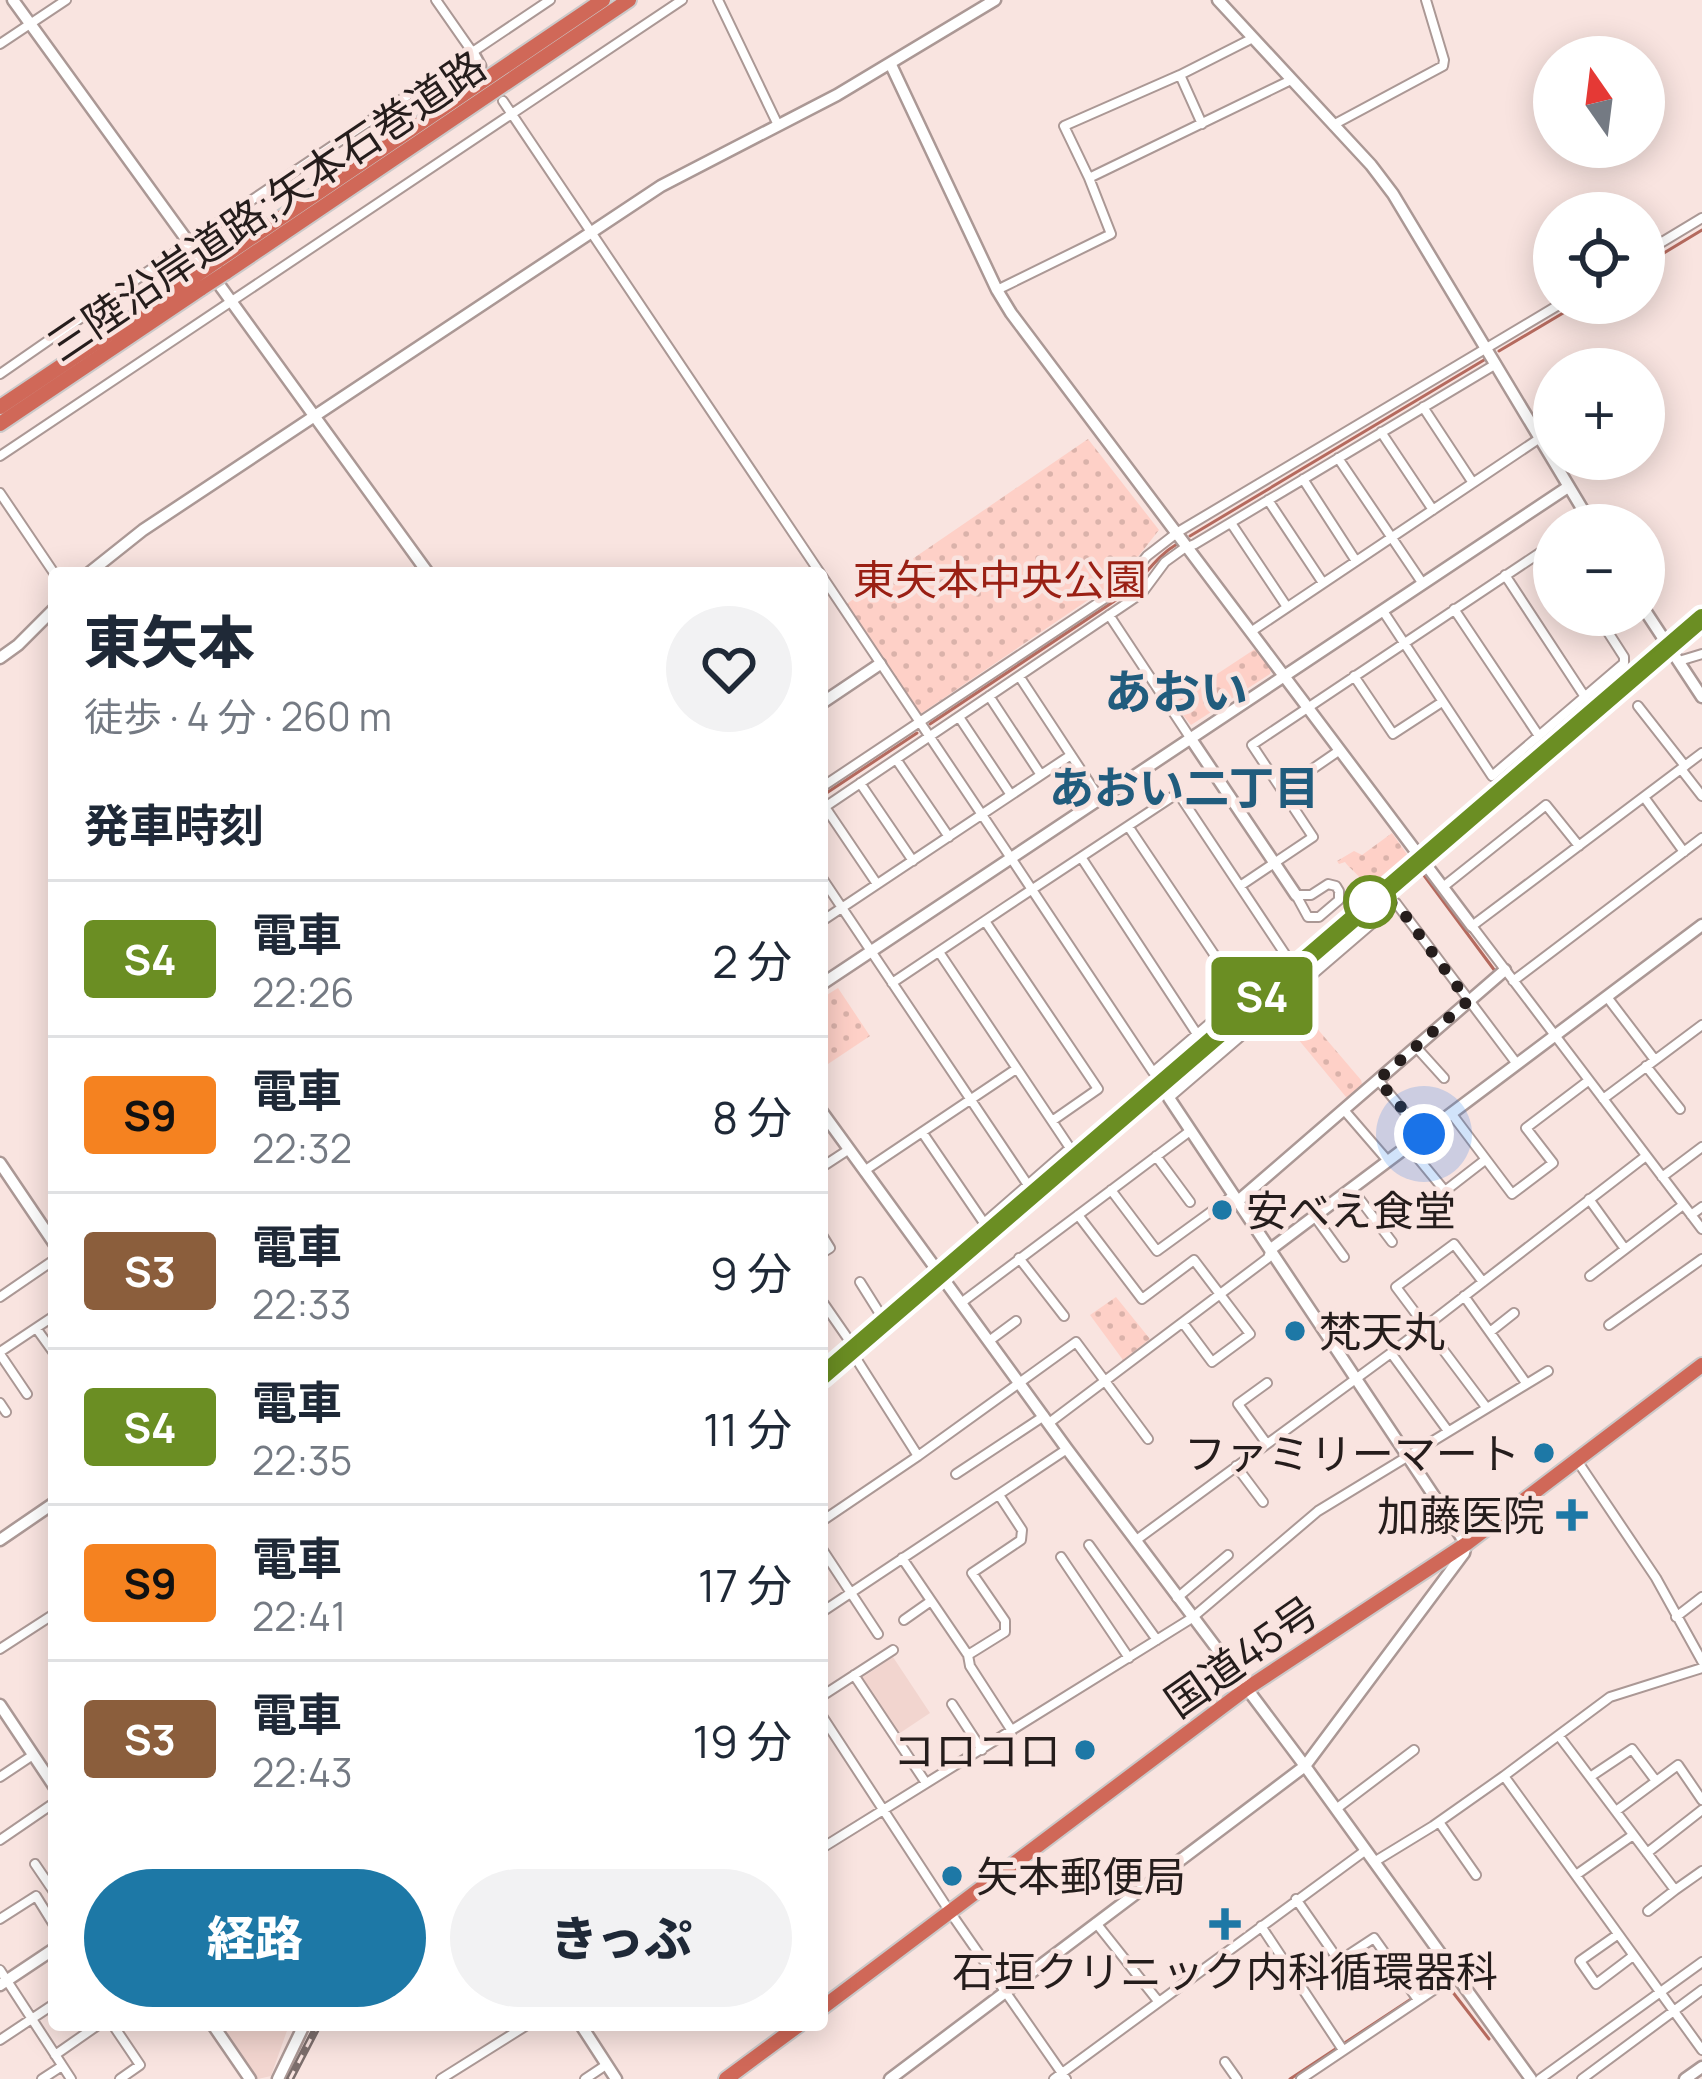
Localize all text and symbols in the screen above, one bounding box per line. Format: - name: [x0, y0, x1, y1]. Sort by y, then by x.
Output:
- street label: 三陸沿岸道路;矢本石巻道路: [36, 36, 496, 374]
- north arrow: [1533, 36, 1665, 168]
- map controls: [1533, 36, 1665, 636]
- button: locate: [1533, 192, 1665, 324]
- button: +: [1533, 348, 1665, 480]
- button: −: [1533, 504, 1665, 636]
- park label: 東矢本中央公園: [853, 550, 1147, 608]
- text: 東矢本: [84, 602, 255, 680]
- button: heart: [666, 606, 792, 732]
- district label: あおい: [1104, 658, 1248, 723]
- text: 徒歩 · 4 分 · 260 m: [84, 689, 392, 743]
- district label: あおい二丁目: [1049, 756, 1319, 818]
- text: 発車時刻: [84, 794, 264, 856]
- unlabelled marker: [1345, 877, 1395, 927]
- text: 電車: [252, 903, 342, 965]
- text: S4: [123, 930, 177, 988]
- text: 2 分: [712, 930, 792, 992]
- line badge: S4: [1208, 957, 1316, 1035]
- text: 22:26: [252, 965, 355, 1019]
- text: S4: [1235, 967, 1289, 1025]
- text: 電車: [252, 1059, 342, 1121]
- text: S9: [123, 1086, 177, 1144]
- text: 8 分: [712, 1086, 792, 1148]
- your location: [1394, 1104, 1454, 1164]
- text: 22:32: [252, 1121, 352, 1175]
- place label: 安べえ食堂: [1246, 1181, 1456, 1239]
- marker: 安べえ食堂: [1209, 1197, 1235, 1223]
- text: 電車: [252, 1215, 342, 1277]
- text: S3: [124, 1242, 176, 1300]
- text: 9 分: [710, 1242, 792, 1304]
- text: 22:33: [252, 1277, 351, 1331]
- place label: 梵天丸: [1319, 1302, 1445, 1360]
- marker: 梵天丸: [1282, 1318, 1308, 1344]
- text: 電車: [252, 1371, 342, 1433]
- text: S4: [123, 1398, 177, 1456]
- text: 11 分: [703, 1398, 792, 1460]
- place label: ファミリーマート: [1184, 1424, 1520, 1482]
- text: 22:35: [252, 1433, 352, 1487]
- marker: ファミリーマート: [1531, 1440, 1557, 1466]
- place label: 加藤医院: [1377, 1486, 1545, 1544]
- marker: 加藤医院: [1556, 1499, 1588, 1531]
- text: 電車: [252, 1527, 342, 1589]
- text: S9: [123, 1554, 177, 1612]
- text: 17 分: [698, 1554, 792, 1616]
- street label: 国道45号: [1153, 1582, 1329, 1730]
- text: 22:41: [252, 1589, 346, 1643]
- text: 電車: [252, 1683, 342, 1745]
- text: S3: [124, 1710, 176, 1768]
- text: 19 分: [693, 1710, 792, 1772]
- place label: コロコロ: [893, 1721, 1061, 1779]
- marker: コロコロ: [1072, 1737, 1098, 1763]
- text: 22:43: [252, 1745, 353, 1799]
- place label: 矢本郵便局: [976, 1847, 1186, 1905]
- marker: 矢本郵便局: [939, 1863, 965, 1889]
- button: 経路: [84, 1869, 426, 2007]
- button: きっぷ: [450, 1869, 792, 2007]
- marker: 石垣クリニック内科循環器科: [1209, 1908, 1241, 1940]
- place label: 石垣クリニック内科循環器科: [952, 1942, 1498, 2000]

